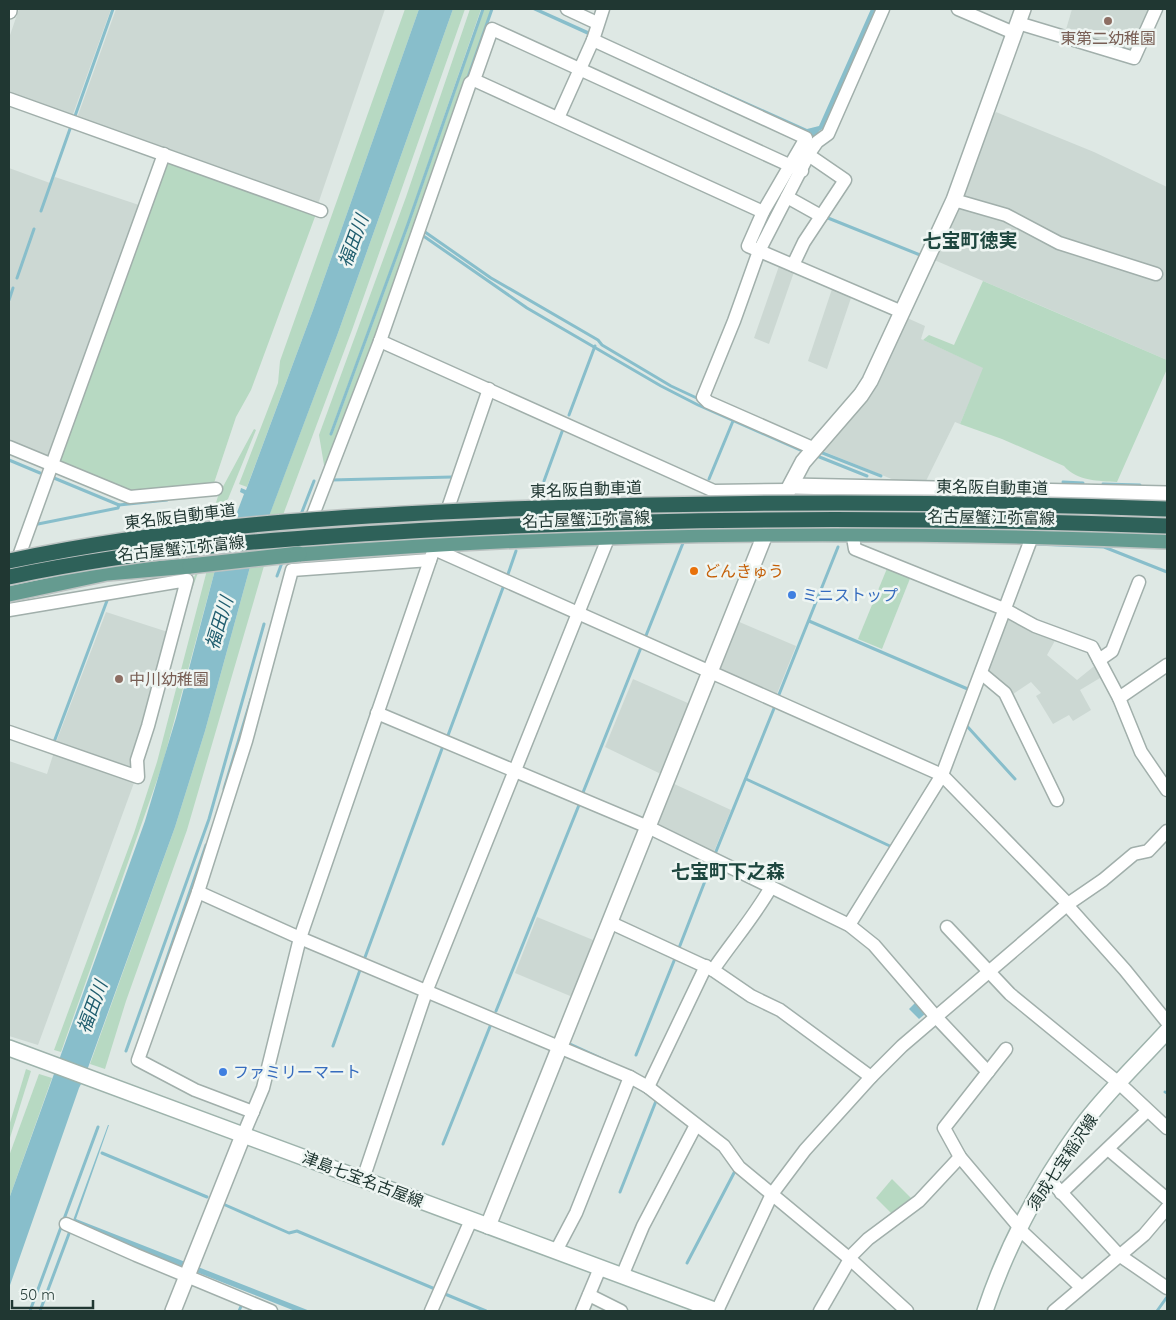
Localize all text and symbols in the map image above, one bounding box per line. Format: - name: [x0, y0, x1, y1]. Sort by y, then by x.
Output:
- marker: 東第二幼稚園: [1102, 15, 1114, 27]
- place label: 東第二幼稚園: [1060, 28, 1156, 48]
- water label: 福田川: [333, 210, 374, 270]
- district label: 七宝町徳実: [922, 228, 1018, 252]
- street label: 東名阪自動車道: [936, 476, 1048, 498]
- street label: 東名阪自動車道: [530, 477, 642, 501]
- street label: 東名阪自動車道: [123, 499, 237, 533]
- street label: 名古屋蟹江弥富線: [927, 506, 1055, 528]
- street label: 名古屋蟹江弥富線: [522, 507, 650, 531]
- street label: 名古屋蟹江弥富線: [116, 531, 246, 565]
- place label: どんきゅう: [704, 561, 784, 581]
- marker: どんきゅう: [688, 565, 700, 577]
- place label: ミニストップ: [802, 585, 898, 605]
- marker: ミニストップ: [786, 589, 798, 601]
- water label: 福田川: [200, 592, 238, 652]
- place label: 中川幼稚園: [129, 669, 209, 689]
- marker: 中川幼稚園: [113, 673, 125, 685]
- district label: 七宝町下之森: [671, 859, 785, 883]
- water label: 福田川: [72, 976, 113, 1036]
- place label: ファミリーマート: [233, 1062, 361, 1082]
- marker: ファミリーマート: [217, 1066, 229, 1078]
- street label: 須成七宝稲沢線: [1022, 1110, 1102, 1214]
- street label: 津島七宝名古屋線: [300, 1147, 426, 1211]
- scale bar: [12, 1278, 94, 1310]
- text: 50 m: [20, 1285, 55, 1304]

